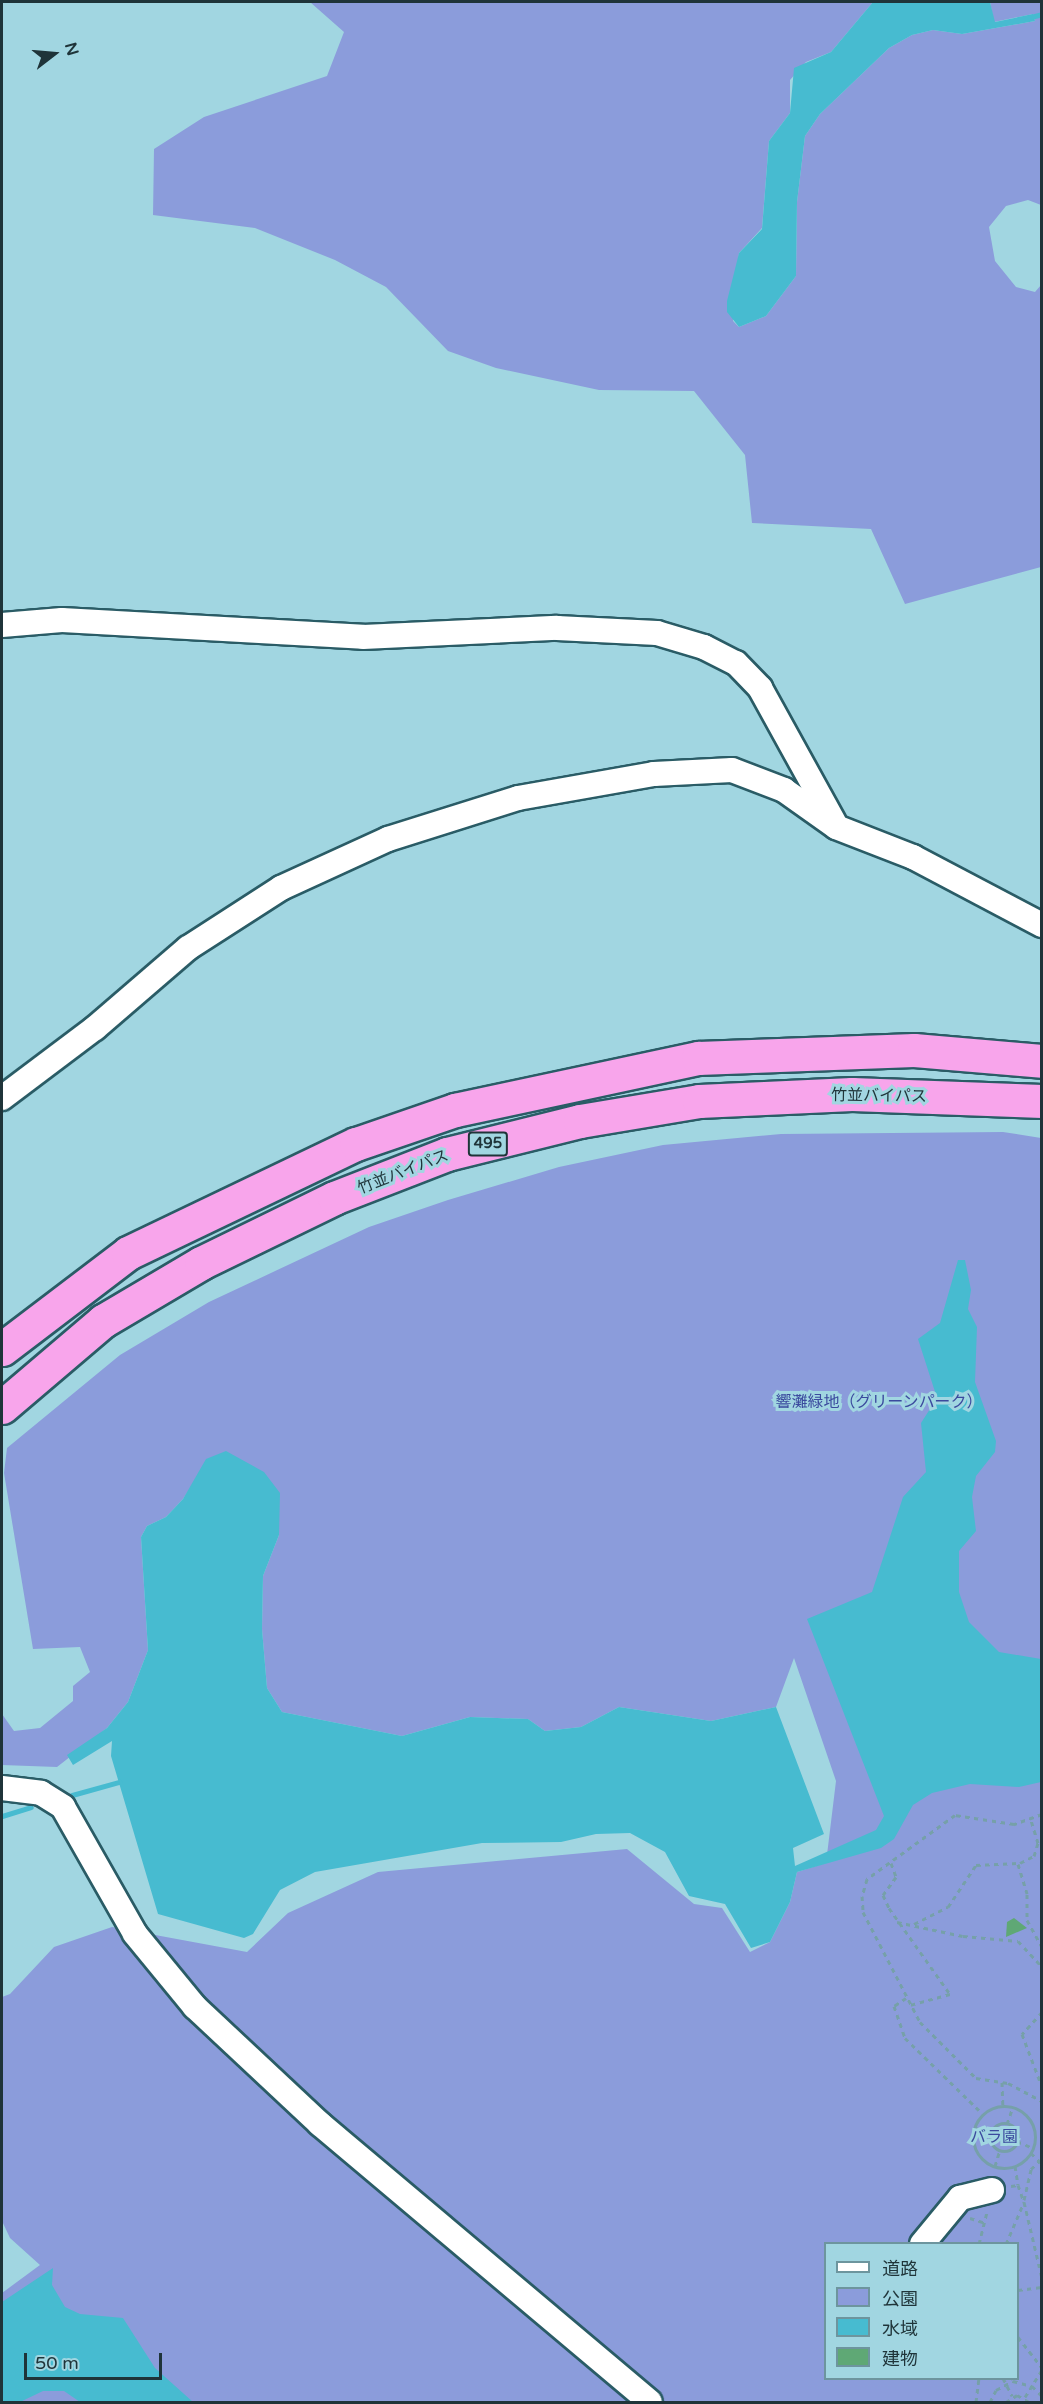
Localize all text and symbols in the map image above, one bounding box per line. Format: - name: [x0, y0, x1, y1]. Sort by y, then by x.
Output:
- north arrow: [24, 24, 84, 84]
- text: N: [60, 40, 83, 58]
- street label: 竹並バイパス: [831, 1086, 927, 1106]
- road number: 495: [467, 1132, 509, 1156]
- street label: 竹並バイパス: [355, 1146, 451, 1198]
- park label: 響灘緑地（グリーンパーク）: [775, 1392, 983, 1412]
- park label: バラ園: [970, 2127, 1018, 2147]
- legend: [824, 2242, 1019, 2380]
- text: 道路: [882, 2258, 918, 2280]
- text: 公園: [882, 2288, 918, 2310]
- text: 水域: [882, 2318, 918, 2340]
- scale bar: [27, 2341, 165, 2379]
- text: 建物: [882, 2348, 918, 2370]
- text: 50 m: [35, 2352, 79, 2374]

